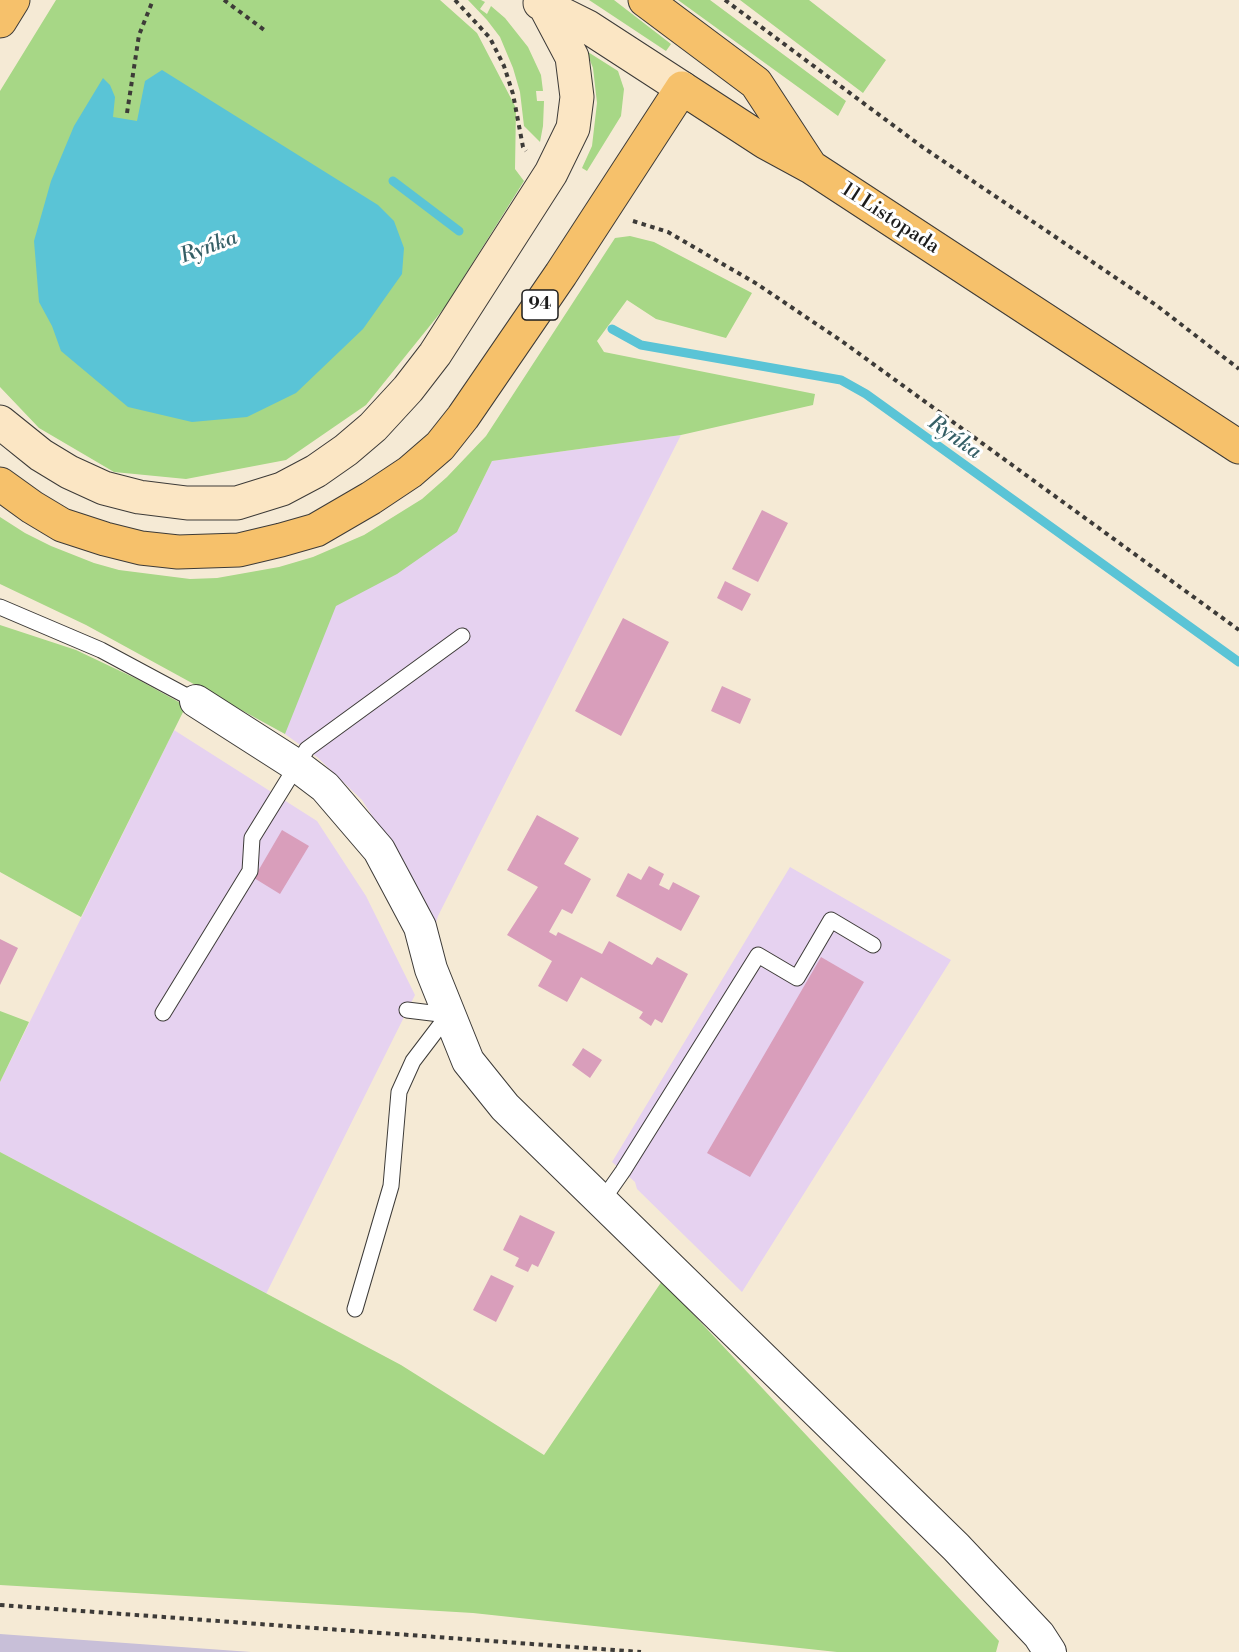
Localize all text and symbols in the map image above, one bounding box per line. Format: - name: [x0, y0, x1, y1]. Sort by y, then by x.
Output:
- street label: 11 Listopada: [836, 178, 944, 260]
- water label: Ryńka: [177, 226, 241, 270]
- road number: 94: [522, 290, 558, 320]
- water label: Ryńka: [923, 411, 985, 465]

